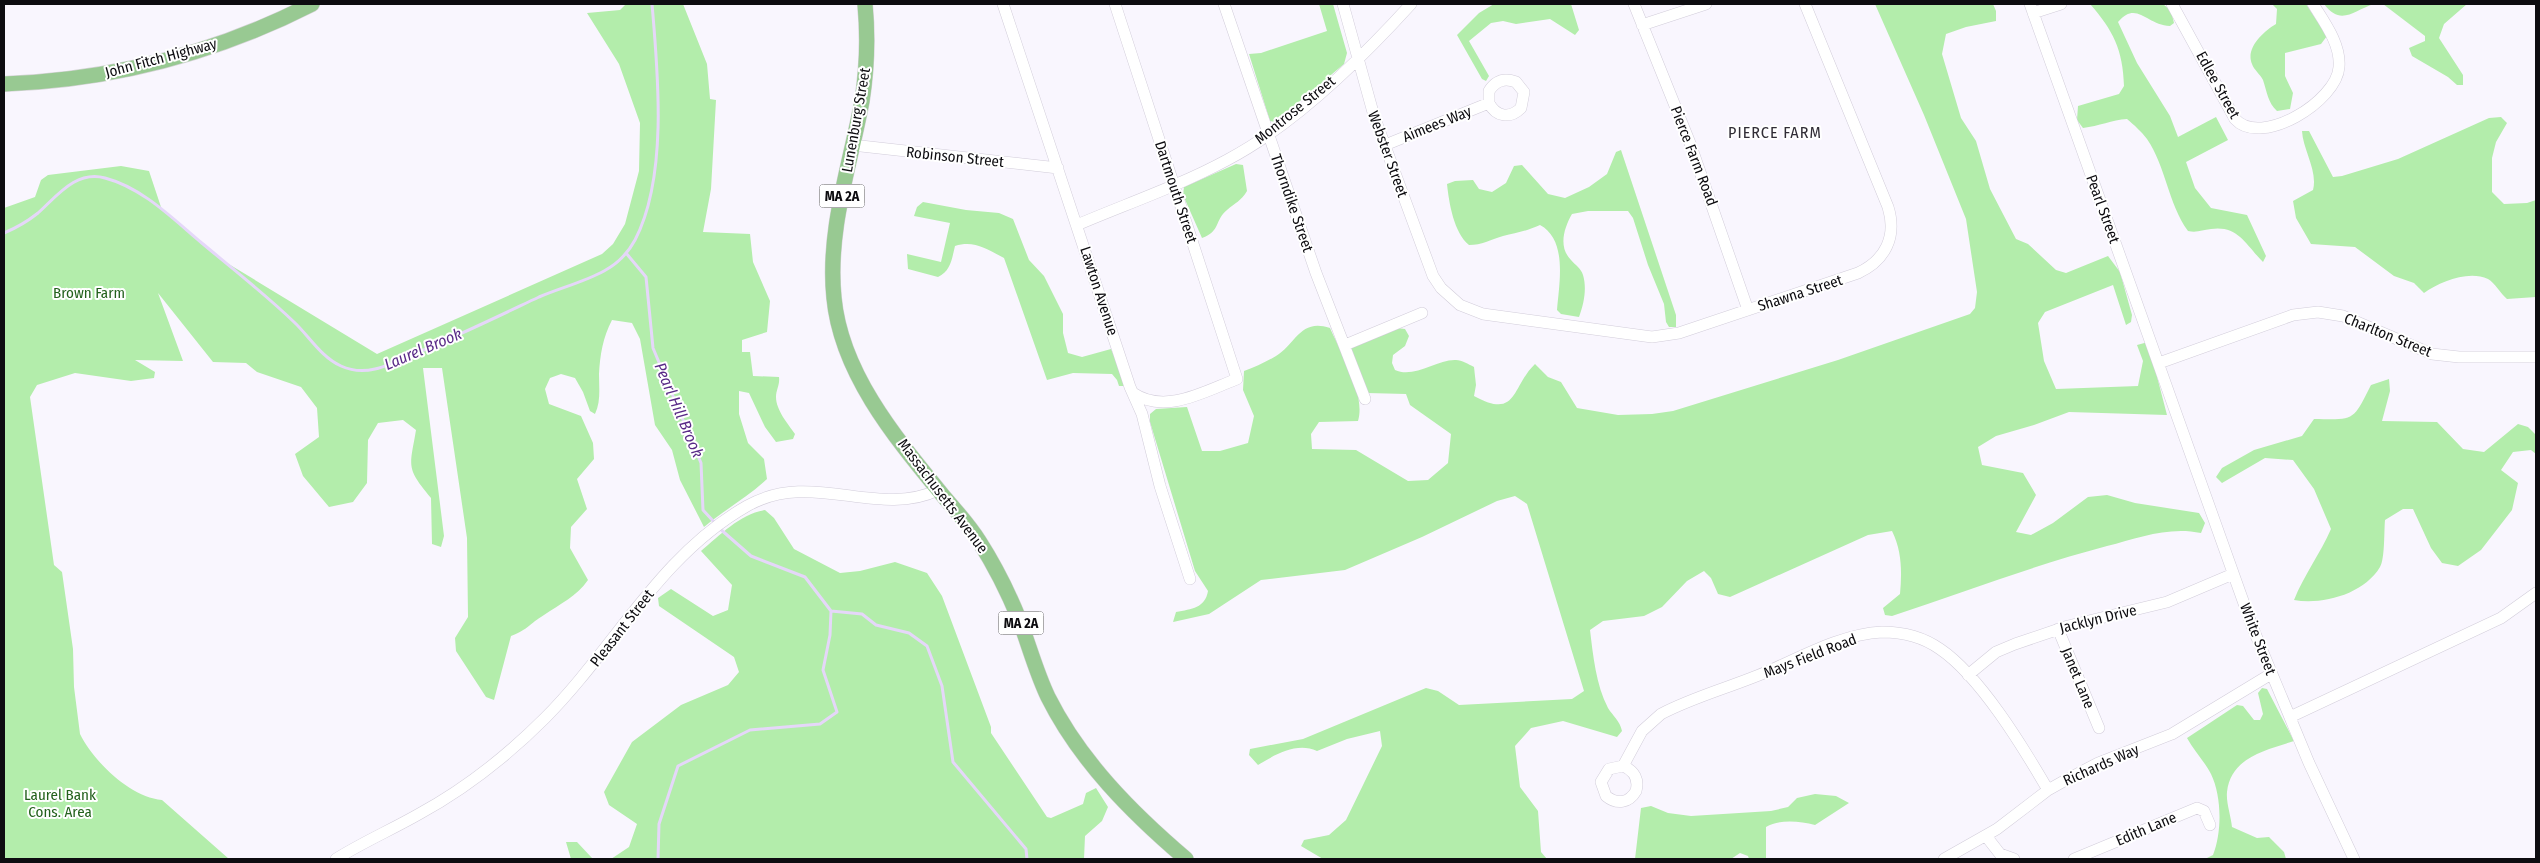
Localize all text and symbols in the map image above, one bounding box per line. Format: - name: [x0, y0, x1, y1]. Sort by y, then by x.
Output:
- street label: John Fitch Highway: [103, 34, 219, 82]
- street label: Edlee Street: [2192, 48, 2244, 122]
- street label: Lunenburg Street: [838, 66, 874, 174]
- street label: Montrose Street: [1251, 72, 1339, 148]
- street label: Aimees Way: [1400, 102, 1474, 146]
- street label: Pierce Farm Road: [1667, 104, 1721, 208]
- street label: Webster Street: [1364, 108, 1412, 200]
- district label: PIERCE FARM: [1728, 123, 1822, 142]
- street label: Dartmouth Street: [1151, 139, 1201, 246]
- street label: Robinson Street: [905, 143, 1005, 171]
- street label: Thorndike Street: [1267, 152, 1317, 254]
- street label: Pearl Street: [2082, 172, 2124, 246]
- road number: MA 2A: [820, 185, 864, 208]
- street label: Lawton Avenue: [1076, 244, 1122, 338]
- street label: Shawna Street: [1755, 271, 1845, 315]
- park label: Brown Farm: [53, 284, 125, 302]
- street label: Charlton Street: [2342, 309, 2434, 361]
- water label: Laurel Brook: [381, 324, 465, 374]
- water label: Pearl Hill Brook: [650, 360, 708, 460]
- street label: Massachusetts Avenue: [894, 435, 992, 557]
- street label: Pleasant Street: [586, 586, 658, 670]
- street label: Jacklyn Drive: [2058, 601, 2138, 637]
- street label: White Street: [2236, 601, 2280, 678]
- road number: MA 2A: [998, 612, 1044, 634]
- street label: Mays Field Road: [1761, 630, 1859, 682]
- street label: Janet Lane: [2058, 645, 2098, 711]
- street label: Richards Way: [2060, 740, 2142, 790]
- park label: Laurel Bank Cons. Area: [24, 786, 96, 821]
- street label: Edith Lane: [2113, 808, 2179, 850]

